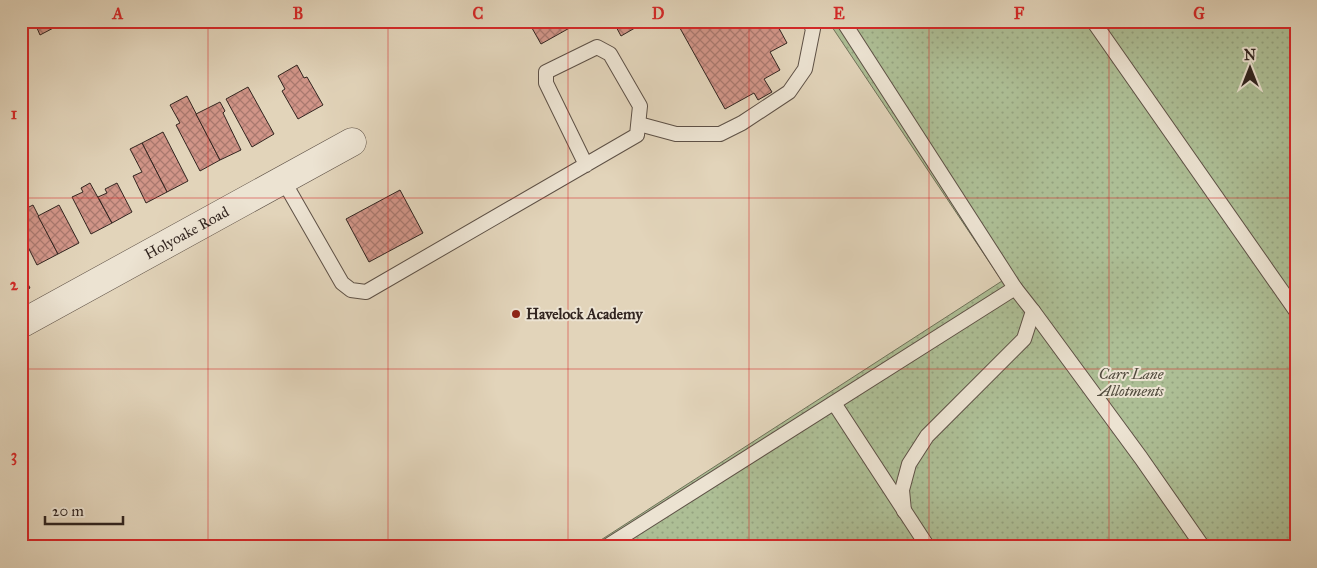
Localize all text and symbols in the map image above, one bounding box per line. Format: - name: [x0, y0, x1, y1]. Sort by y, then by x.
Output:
- text: A: [112, 4, 124, 23]
- text: B: [293, 4, 303, 23]
- text: C: [473, 4, 484, 23]
- text: D: [652, 4, 665, 23]
- text: E: [833, 4, 845, 23]
- text: F: [1014, 4, 1025, 23]
- text: G: [1193, 4, 1205, 23]
- north arrow: [1224, 42, 1274, 92]
- text: N: [1244, 47, 1256, 64]
- text: 1: [11, 104, 18, 123]
- street label: Holyoake Road: [141, 202, 232, 263]
- text: 2: [10, 275, 19, 294]
- place label: Havelock Academy: [526, 305, 643, 324]
- marker: Havelock Academy: [510, 308, 522, 320]
- park label: Carr Lane Allotments: [1096, 365, 1164, 400]
- text: 3: [11, 446, 17, 466]
- scale bar: [45, 493, 122, 525]
- text: 20 m: [52, 502, 84, 520]

